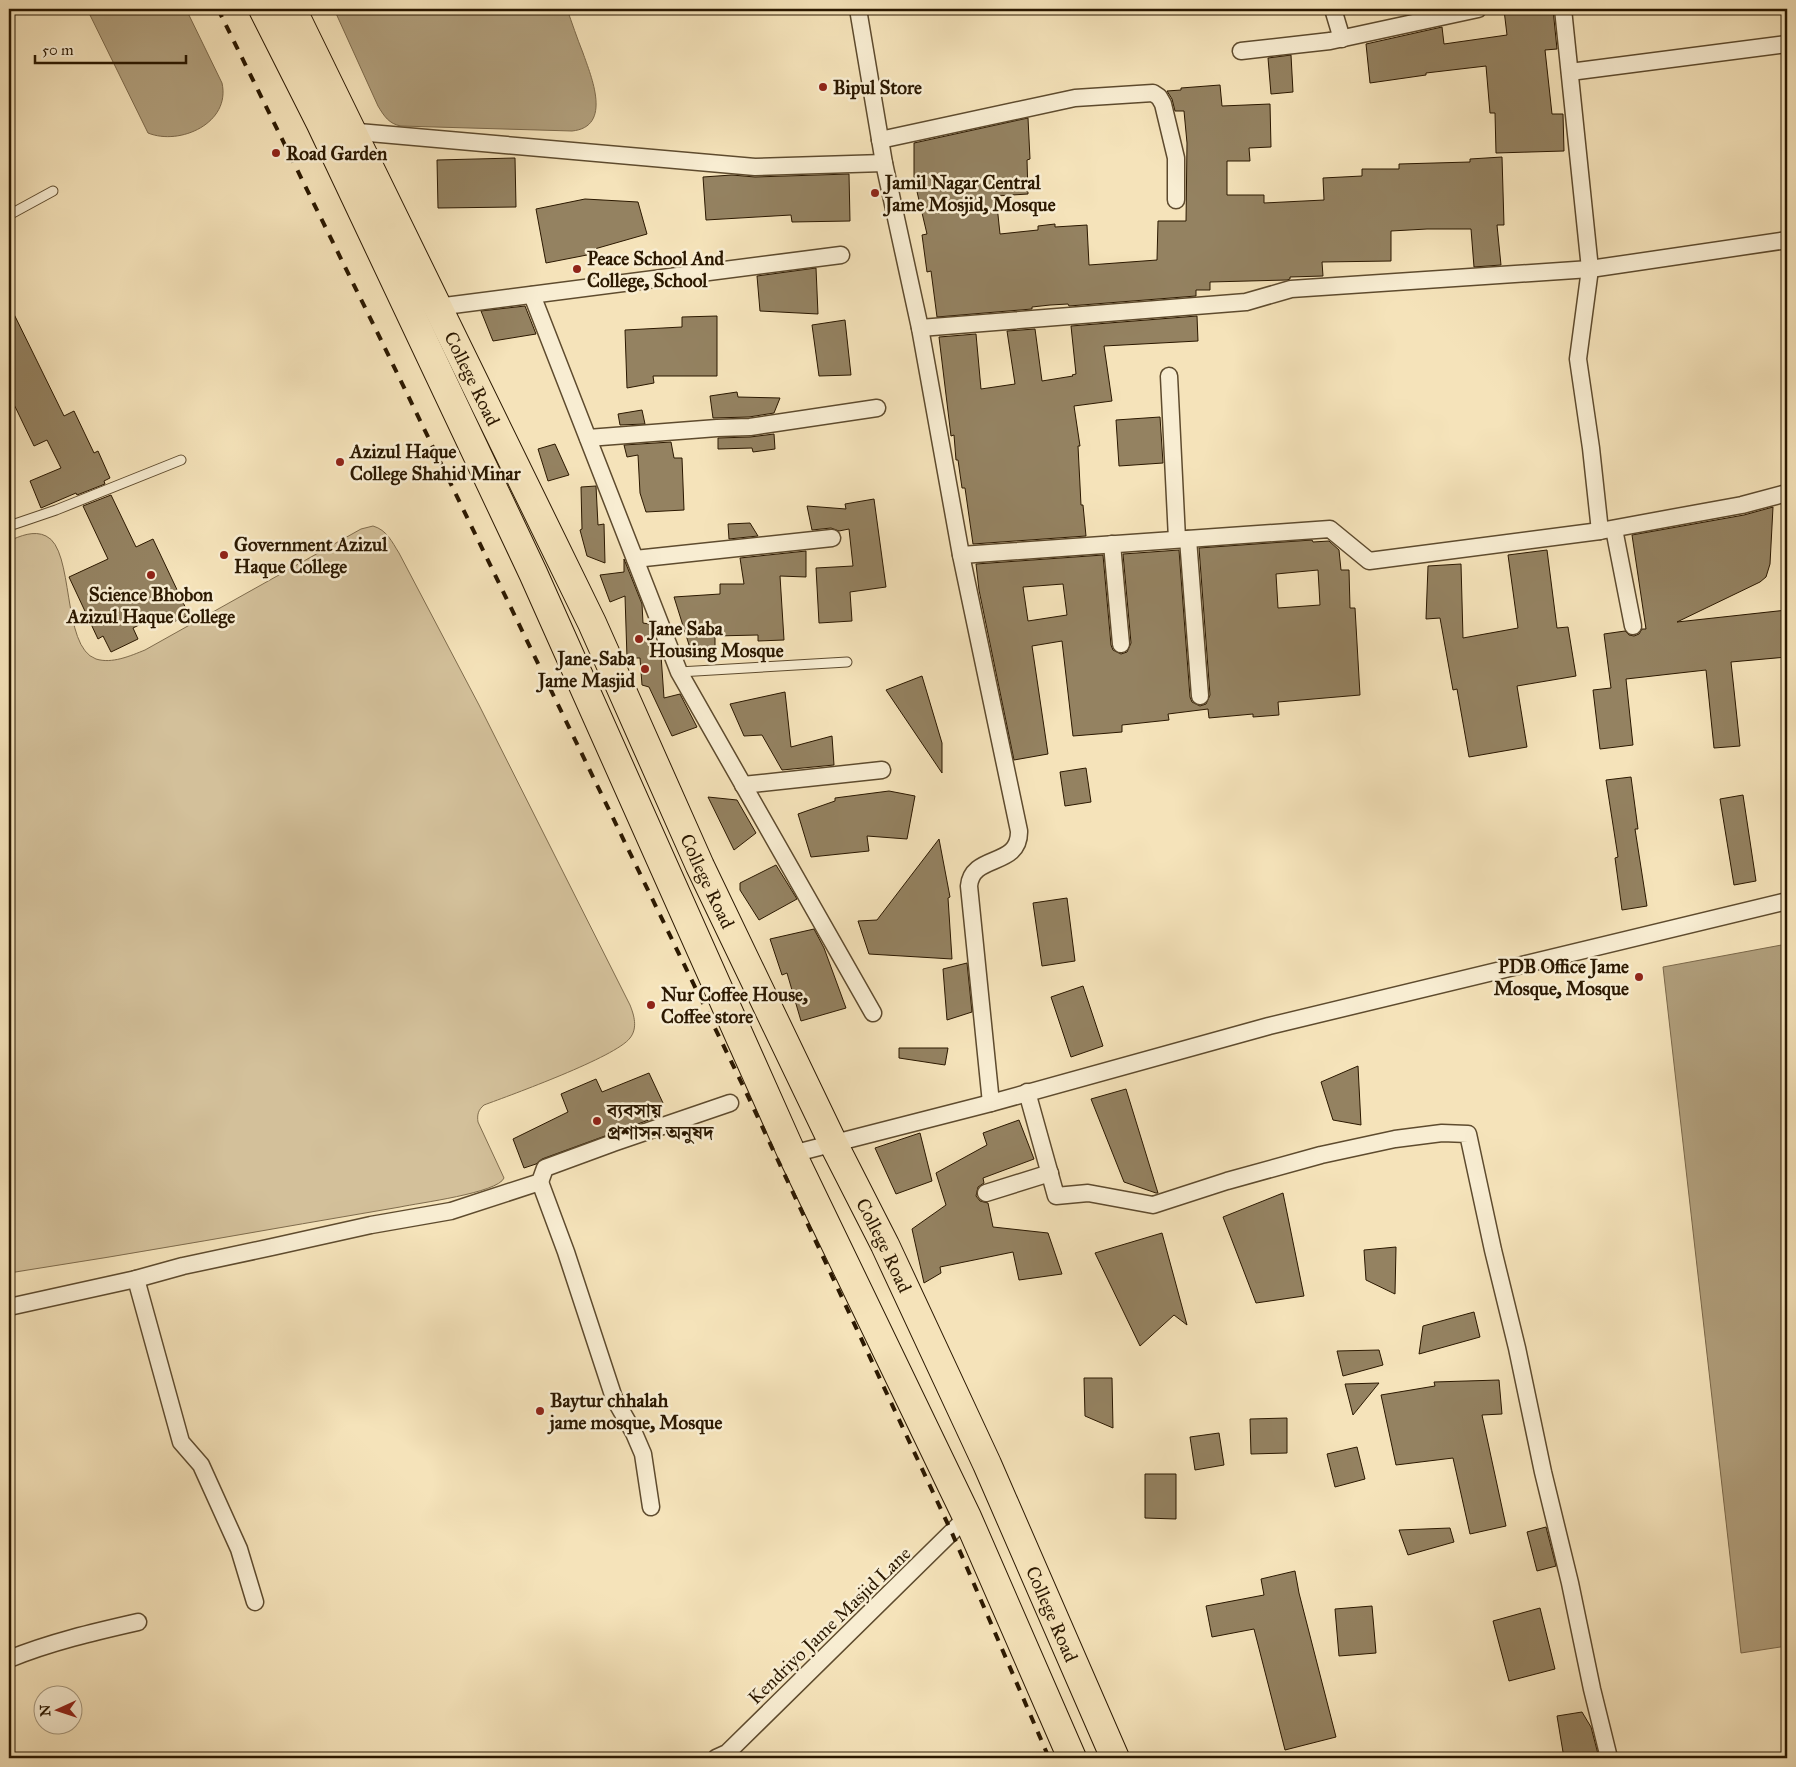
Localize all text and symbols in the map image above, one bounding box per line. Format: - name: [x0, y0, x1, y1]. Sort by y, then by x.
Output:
- scale bar: [35, 32, 186, 64]
- text: 50 m: [42, 41, 74, 59]
- place label: Bipul Store: [833, 76, 922, 100]
- marker: Bipul Store: [817, 81, 829, 93]
- place label: Road Garden: [286, 142, 388, 165]
- marker: Road Garden: [270, 147, 282, 159]
- place label: Jamil Nagar Central Jame Mosjid, Mosque: [882, 171, 1056, 217]
- marker: Jamil Nagar Central Jame Mosjid, Mosque: [869, 187, 881, 199]
- place label: Peace School And College, School: [587, 247, 724, 293]
- marker: Peace School And College, School: [571, 263, 583, 275]
- street label: College Road: [439, 328, 505, 430]
- place label: Azizul Haque College Shahid Minar: [348, 440, 522, 486]
- marker: Azizul Haque College Shahid Minar: [334, 456, 346, 468]
- place label: Government Azizul Haque College: [234, 533, 388, 579]
- marker: Government Azizul Haque College: [218, 549, 230, 561]
- marker: Science Bhobon Azizul Haque College: [145, 569, 157, 581]
- place label: Science Bhobon Azizul Haque College: [65, 583, 235, 629]
- place label: Jane Saba Housing Mosque: [646, 617, 784, 663]
- marker: Jane Saba Housing Mosque: [633, 633, 645, 645]
- place label: Jane-Saba Jame Masjid: [535, 647, 636, 693]
- marker: Jane-Saba Jame Masjid: [639, 663, 651, 675]
- street label: College Road: [675, 830, 739, 933]
- place label: PDB Office Jame Mosque, Mosque: [1494, 955, 1629, 1001]
- marker: PDB Office Jame Mosque, Mosque: [1633, 971, 1645, 983]
- place label: Nur Coffee House, Coffee store: [661, 983, 808, 1028]
- marker: Nur Coffee House, Coffee store: [645, 999, 657, 1011]
- place label: ব্যবসায় প্রশাসন অনুষদ: [606, 1099, 715, 1144]
- marker: ব্যবসায় প্রশাসন অনুষদ: [591, 1115, 603, 1127]
- street label: College Road: [851, 1194, 917, 1297]
- place label: Baytur chhalah jame mosque, Mosque: [547, 1389, 722, 1435]
- marker: Baytur chhalah jame mosque, Mosque: [534, 1405, 546, 1417]
- street label: Kendriyo Jame Masjid Lane: [743, 1542, 916, 1710]
- street label: College Road: [1021, 1563, 1083, 1666]
- north arrow: [32, 1684, 82, 1734]
- text: N: [37, 1704, 54, 1717]

